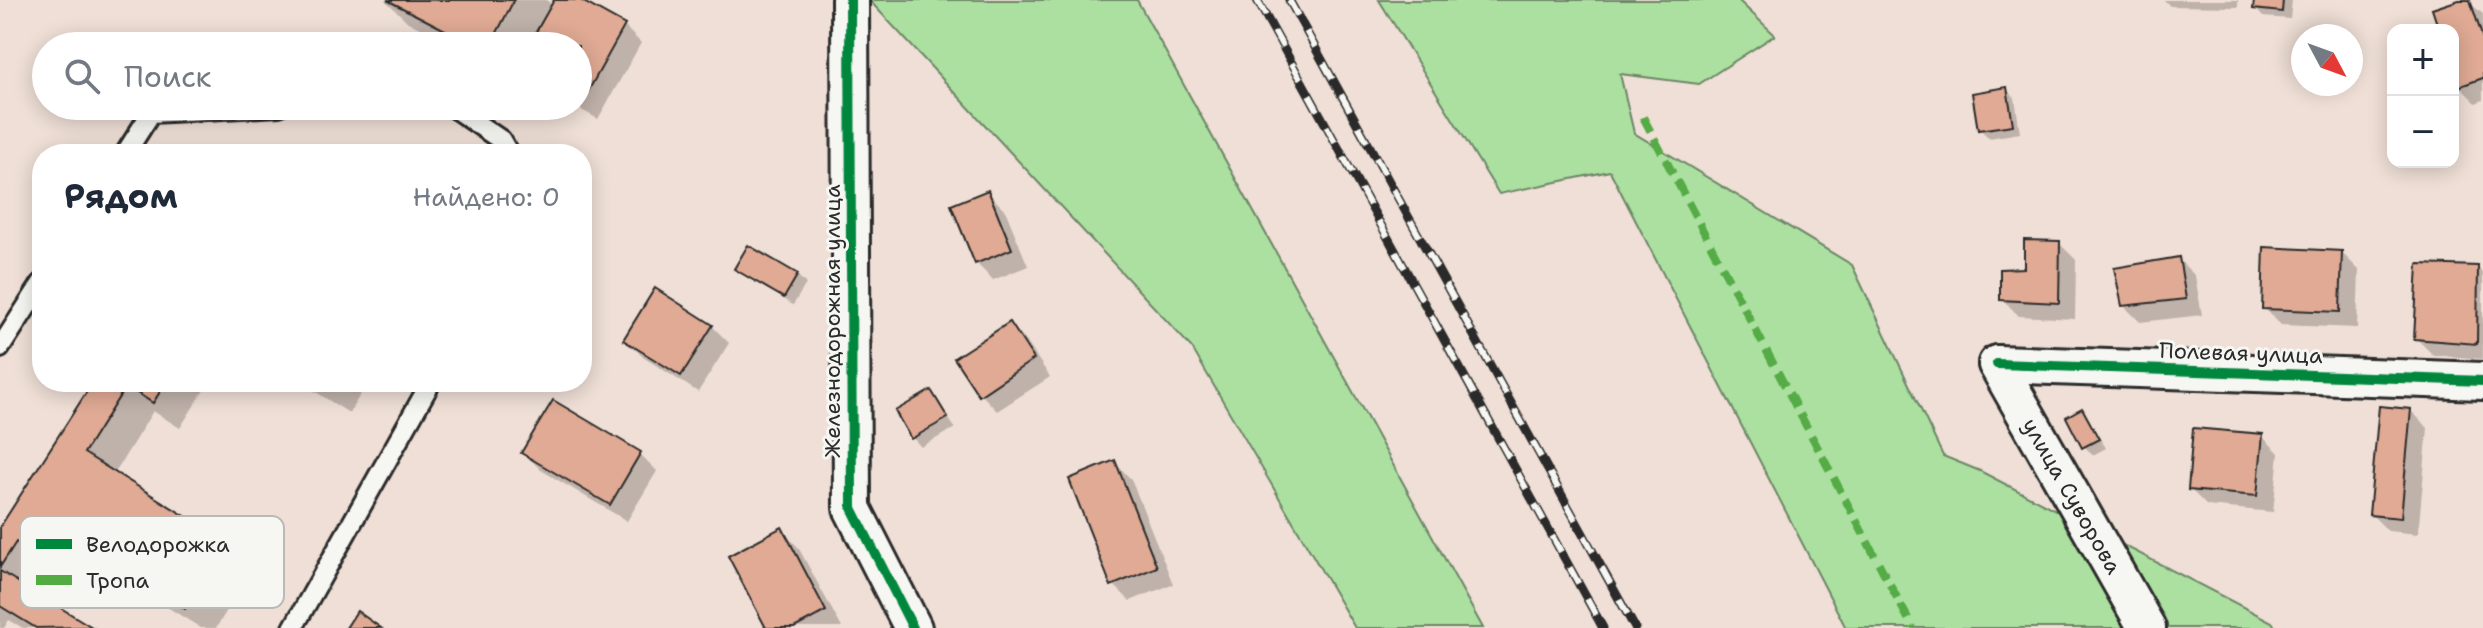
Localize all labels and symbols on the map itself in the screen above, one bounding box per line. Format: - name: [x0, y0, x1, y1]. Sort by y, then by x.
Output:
- north arrow: [2291, 24, 2363, 96]
- street label: Железнодорожная улица: [818, 184, 847, 458]
- street label: Полевая улица: [2159, 336, 2323, 370]
- street label: улица Суворова: [2016, 413, 2129, 580]
- legend: [20, 516, 284, 608]
- text: Велодорожка: [86, 530, 230, 559]
- text: Тропа: [86, 566, 150, 595]

